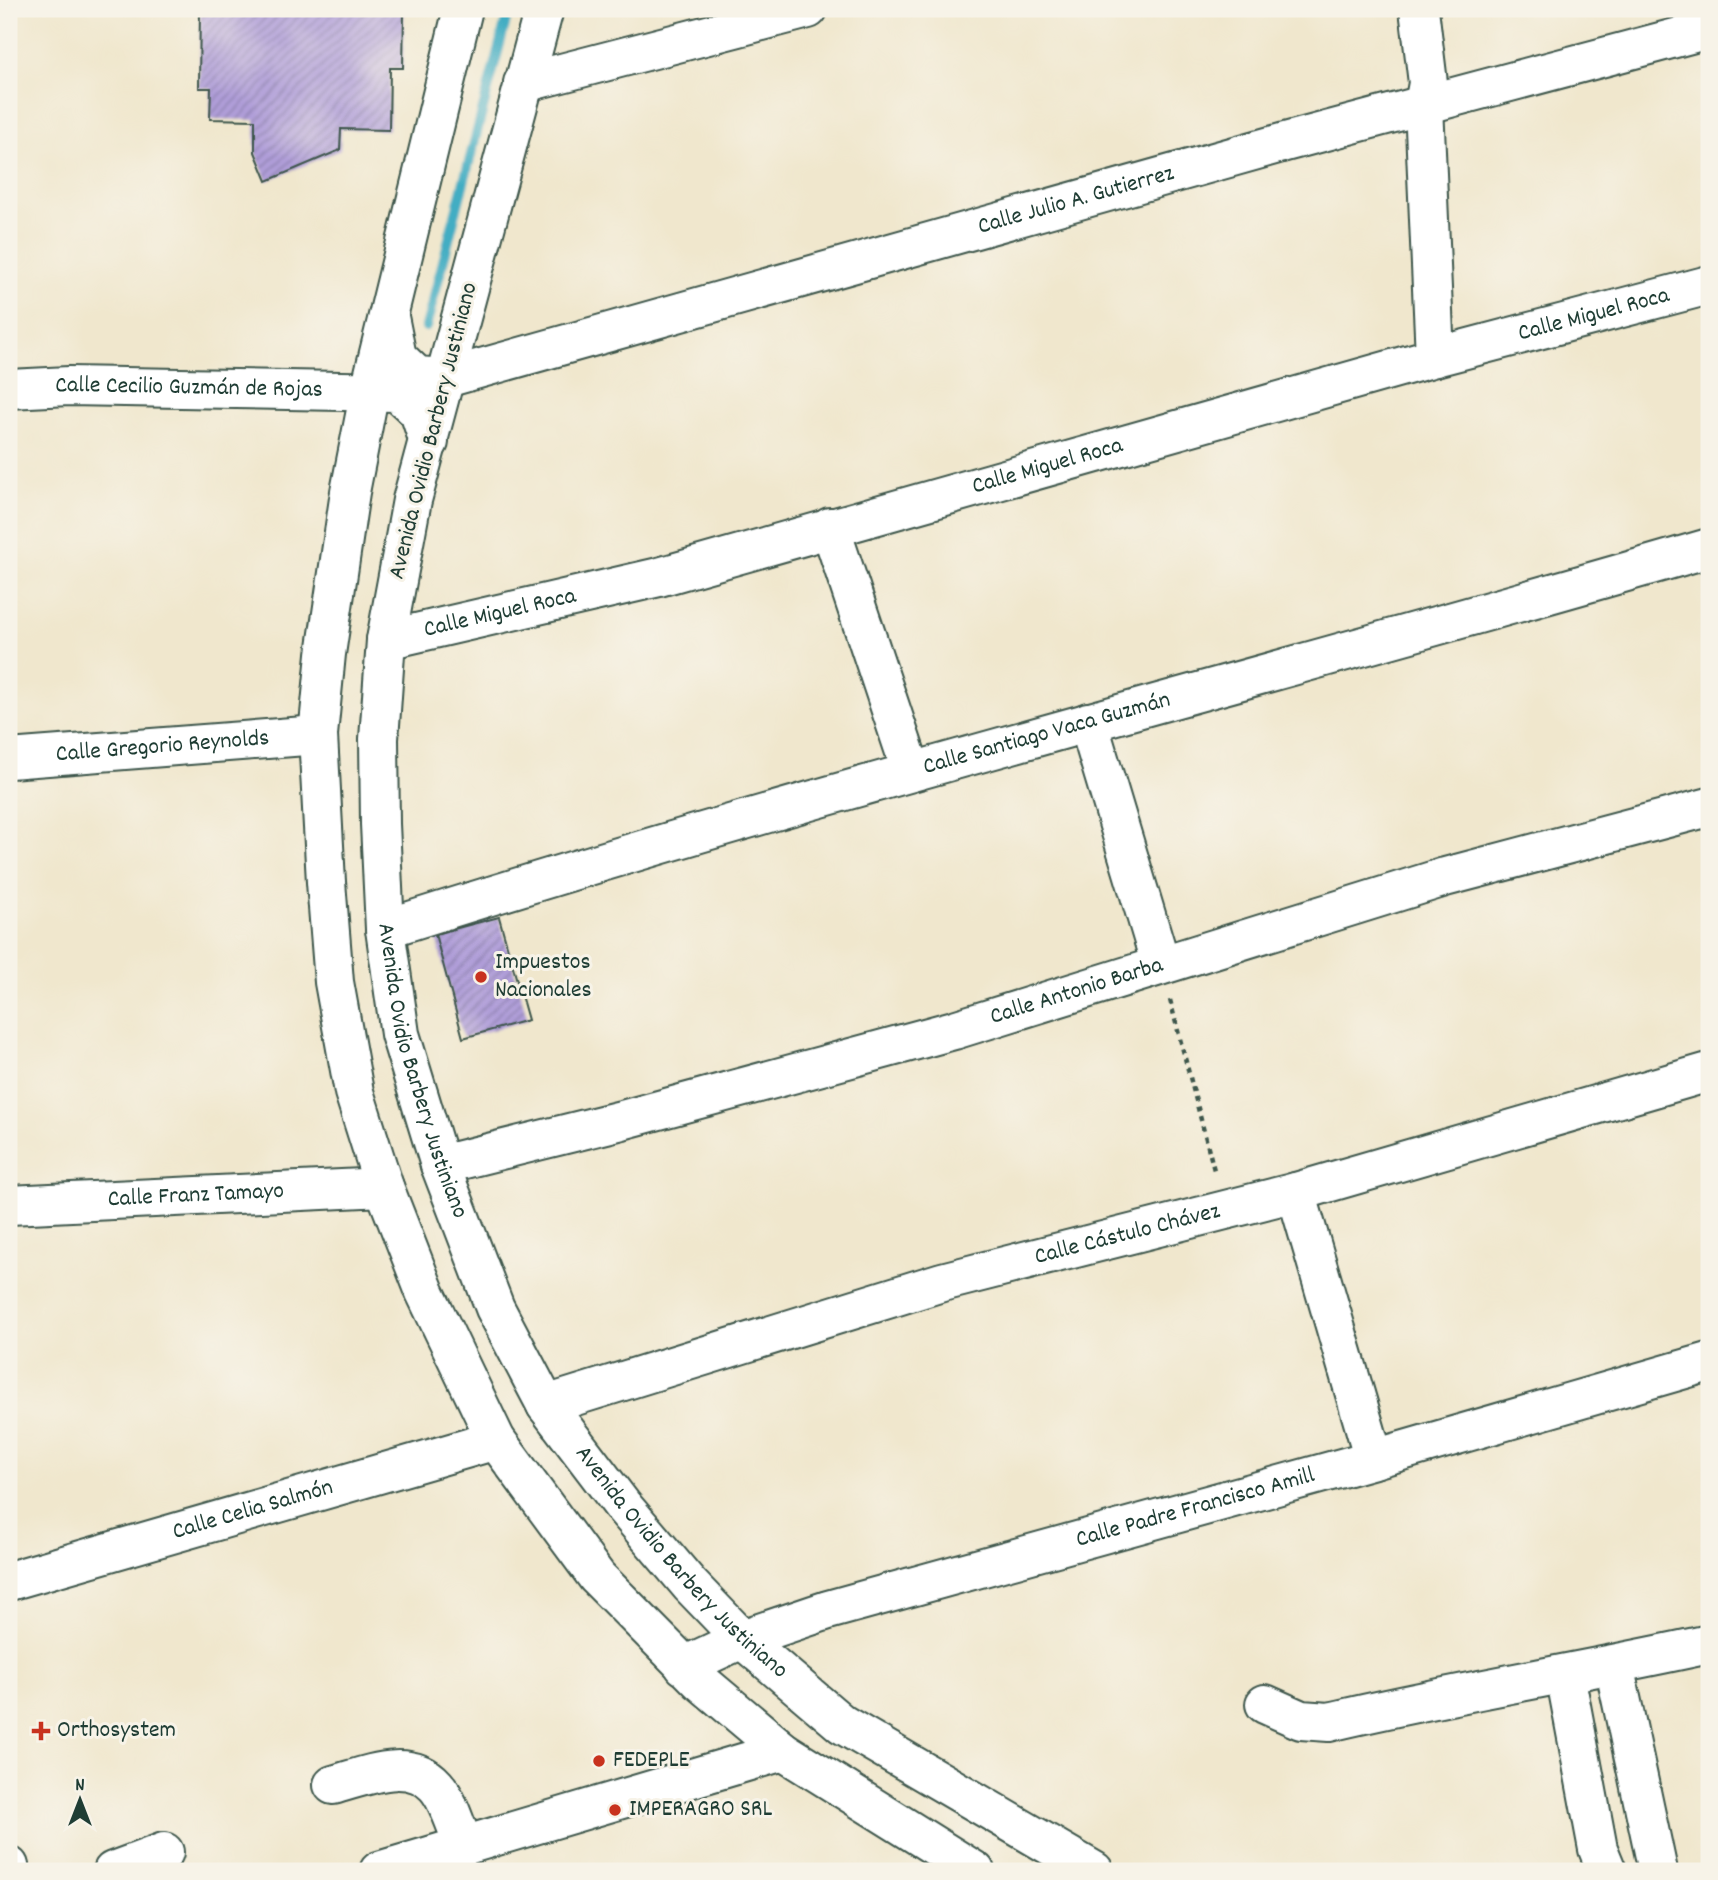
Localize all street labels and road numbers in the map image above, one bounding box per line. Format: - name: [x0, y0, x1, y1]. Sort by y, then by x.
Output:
- street label: Calle Julio A. Gutierrez: [974, 157, 1178, 245]
- street label: Avenida Ovidio Barbery Justiniano: [381, 279, 487, 583]
- street label: Calle Miguel Roca: [1515, 279, 1674, 351]
- street label: Calle Cecilio Guzmán de Rojas: [54, 369, 323, 408]
- street label: Calle Miguel Roca: [968, 429, 1127, 504]
- street label: Calle Miguel Roca: [421, 580, 580, 648]
- street label: Calle Santiago Vaca Guzmán: [919, 684, 1174, 785]
- street label: Calle Gregorio Reynolds: [55, 722, 270, 772]
- street label: Avenida Ovidio Barbery Justiniano: [367, 921, 476, 1224]
- street label: Calle Antonio Barba: [986, 949, 1168, 1035]
- street label: Calle Franz Tamayo: [107, 1175, 285, 1217]
- street label: Calle Cástulo Chávez: [1031, 1195, 1224, 1275]
- street label: Avenida Ovidio Barbery Justiniano: [566, 1439, 795, 1688]
- street label: Calle Padre Francisco Amill: [1072, 1459, 1319, 1558]
- street label: Calle Celia Salmón: [169, 1471, 337, 1550]

